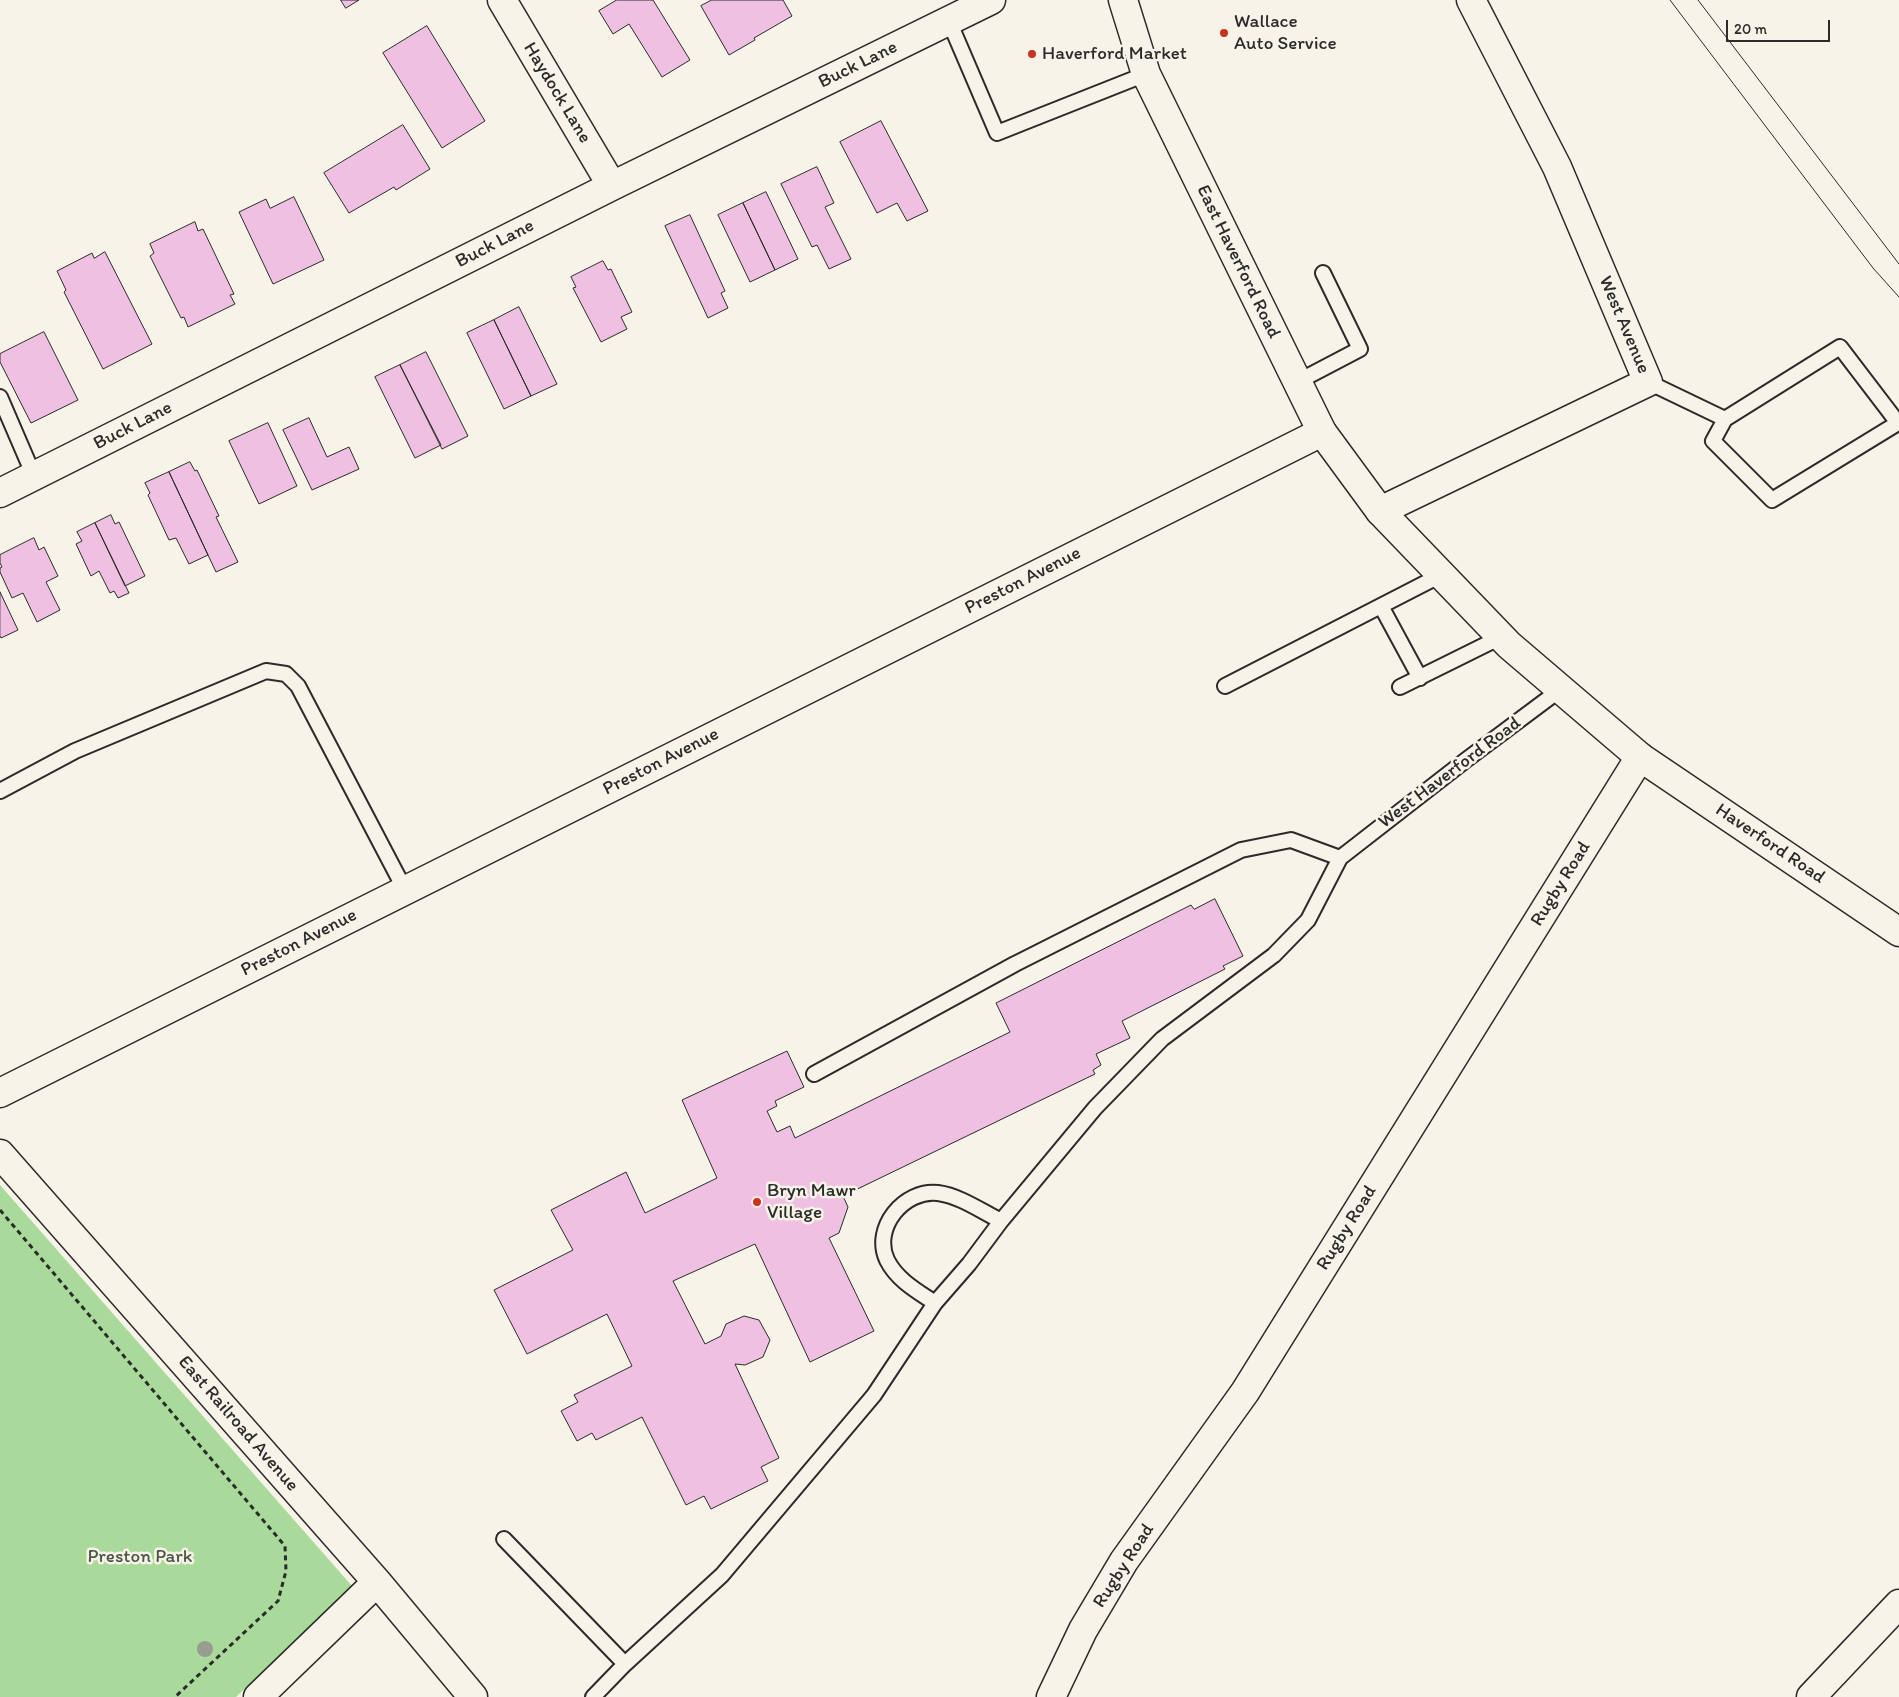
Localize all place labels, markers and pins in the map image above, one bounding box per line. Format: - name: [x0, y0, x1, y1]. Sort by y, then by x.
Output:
- place label: Wallace Auto Service: [1234, 11, 1337, 55]
- marker: Wallace Auto Service: [1218, 27, 1230, 39]
- place label: Haverford Market: [1042, 43, 1187, 65]
- marker: Haverford Market: [1026, 48, 1038, 60]
- place label: Bryn Mawr Village: [767, 1180, 856, 1224]
- marker: Bryn Mawr Village: [751, 1196, 763, 1208]

